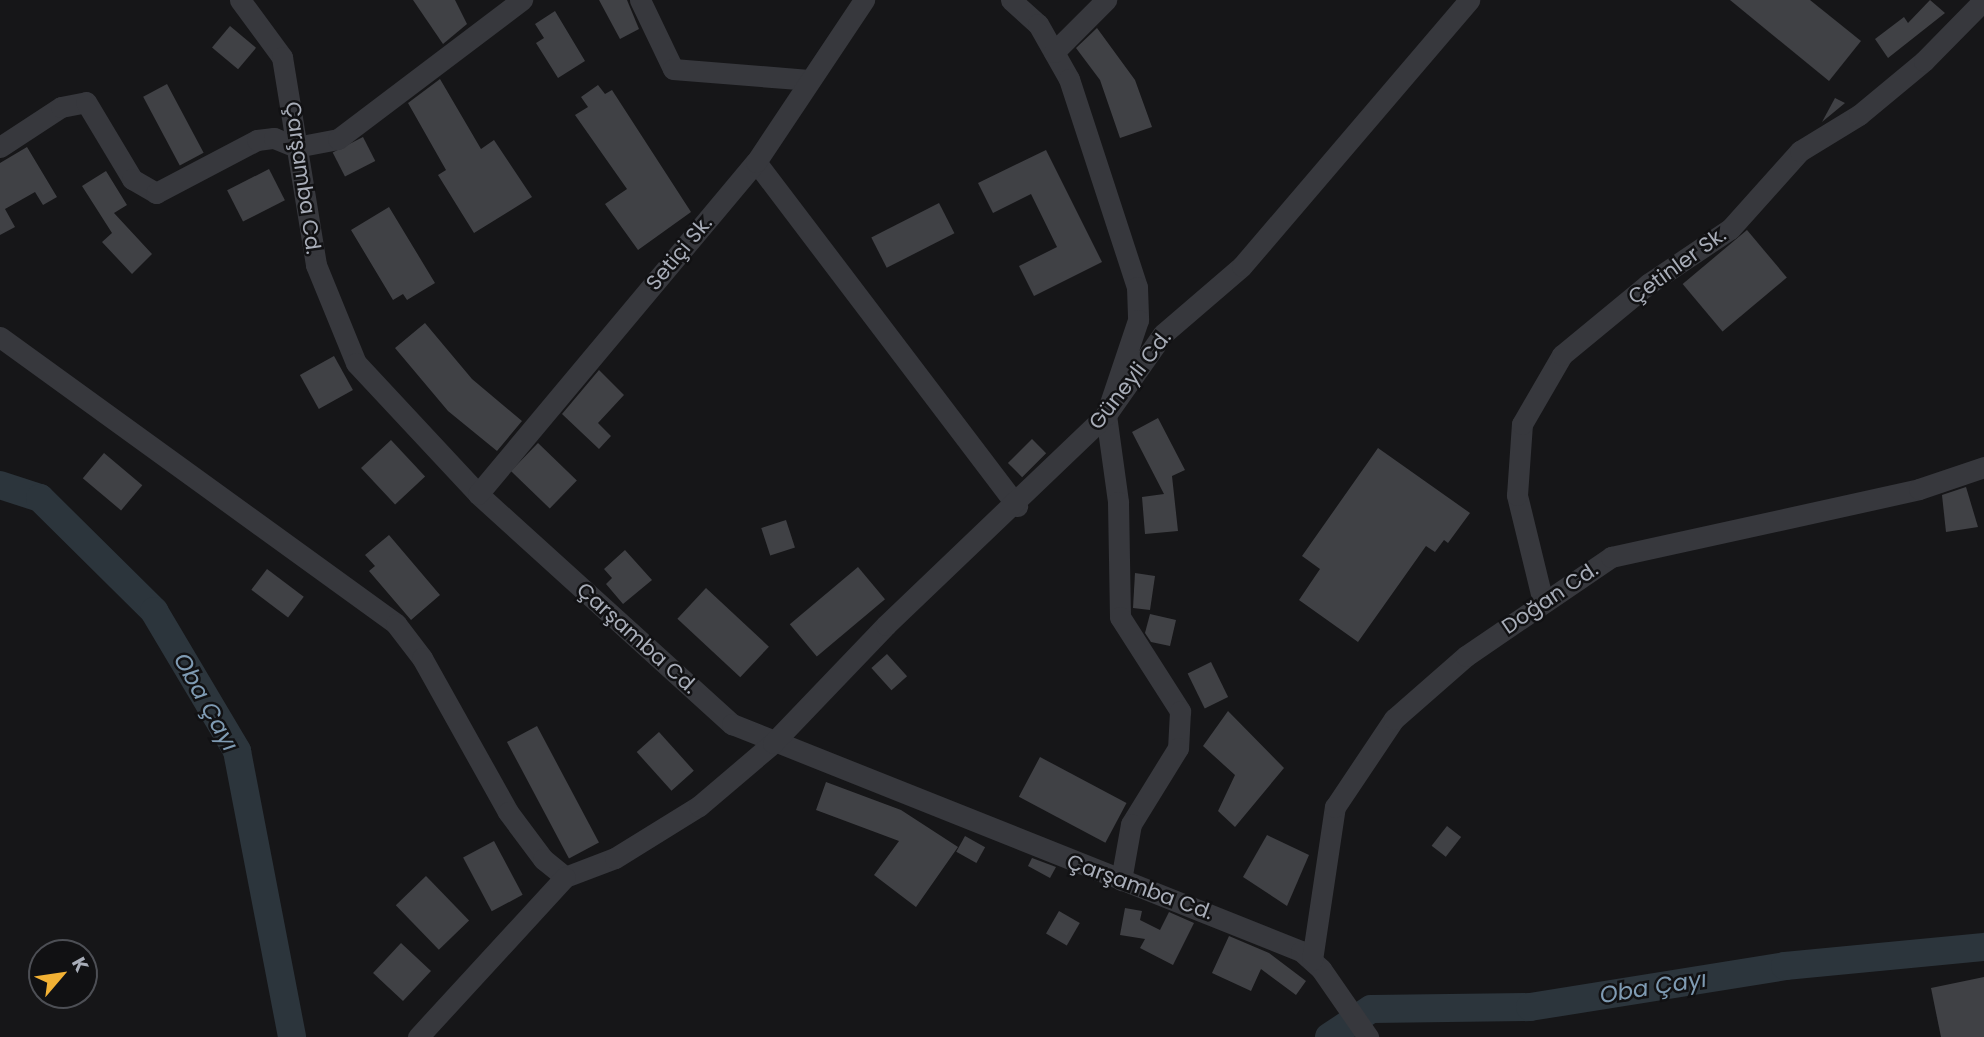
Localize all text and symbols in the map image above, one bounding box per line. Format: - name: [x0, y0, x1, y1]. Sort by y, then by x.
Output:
- street label: Çarşamba Cd.: [280, 100, 326, 256]
- street label: Setiçi Sk.: [641, 211, 717, 295]
- street label: Çetinler Sk.: [1623, 222, 1731, 310]
- street label: Güneyli Cd.: [1083, 325, 1177, 435]
- street label: Doğan Cd.: [1497, 557, 1603, 639]
- street label: Çarşamba Cd.: [571, 577, 703, 699]
- water label: Oba Çayı: [168, 648, 244, 756]
- street label: Çarşamba Cd.: [1063, 849, 1217, 925]
- north arrow: [28, 939, 98, 1009]
- text: K: [65, 952, 95, 977]
- water label: Oba Çayı: [1598, 965, 1708, 1009]

